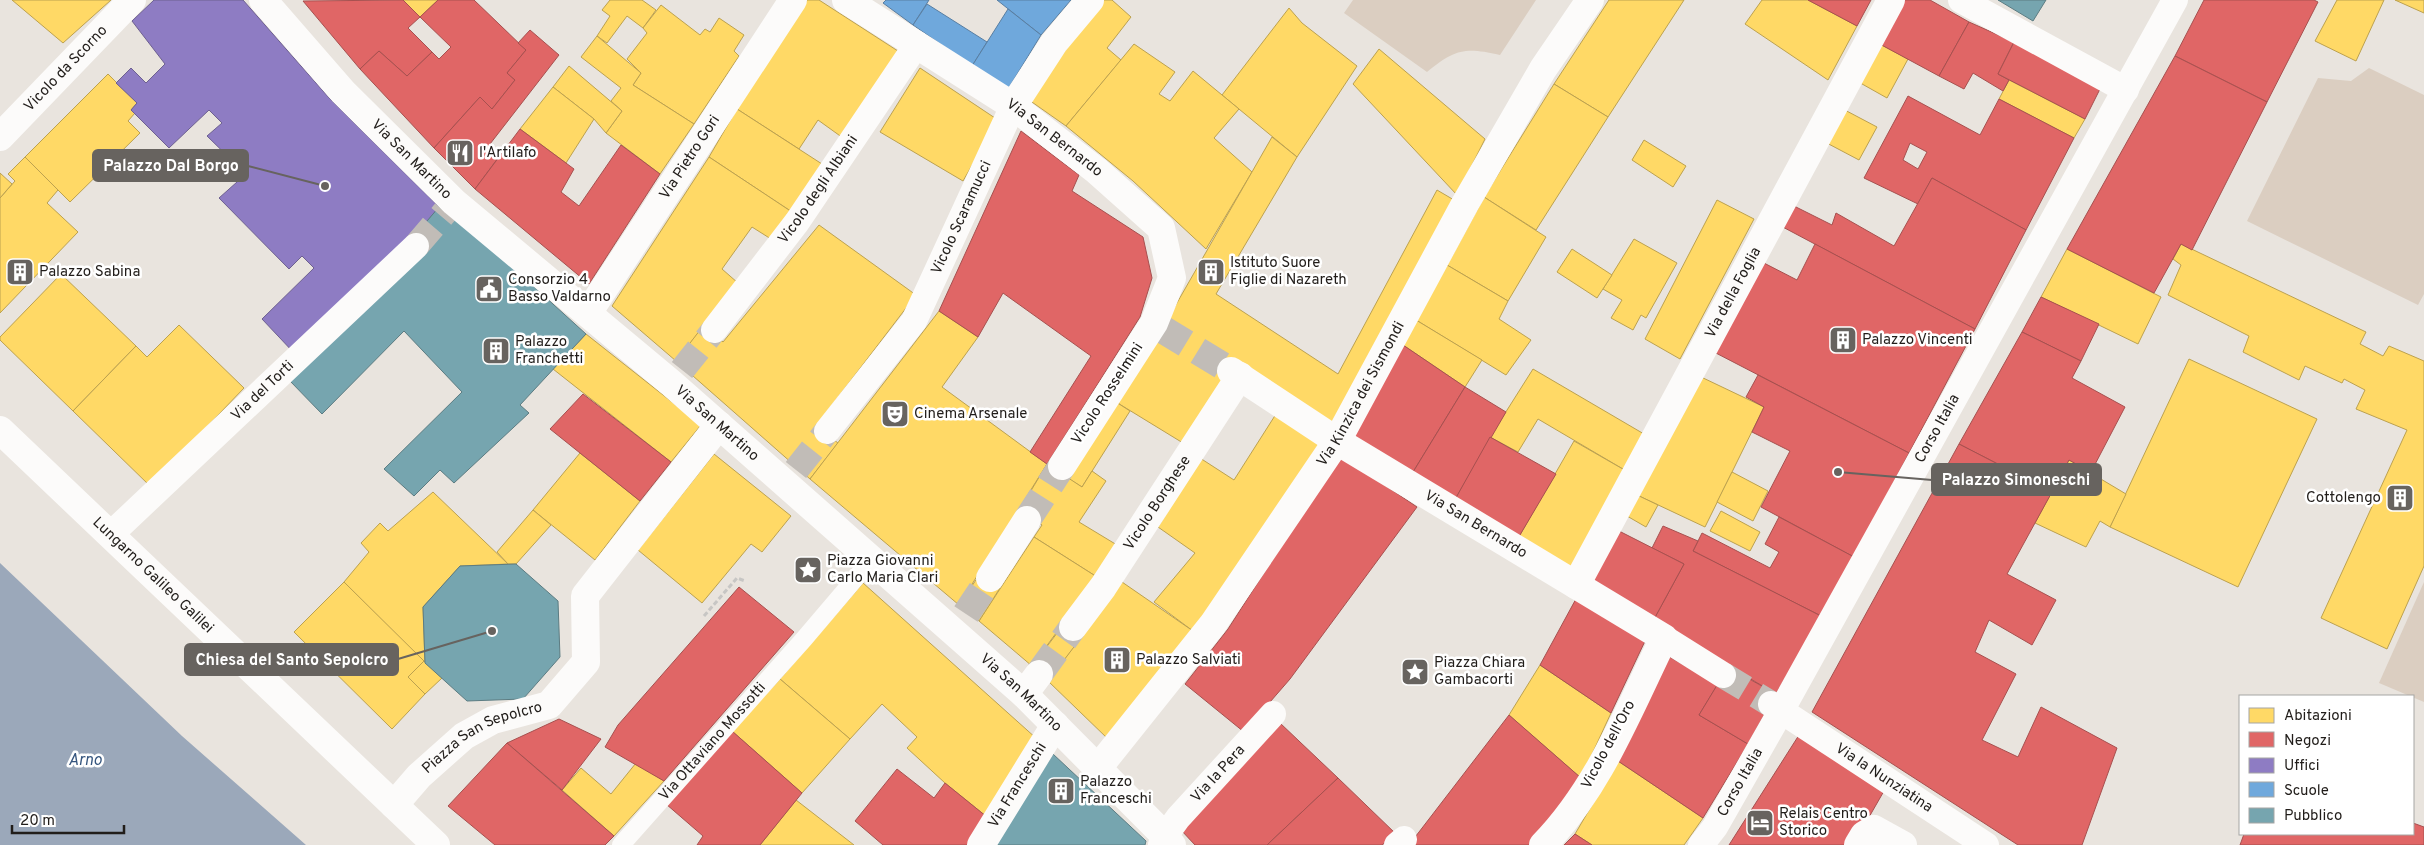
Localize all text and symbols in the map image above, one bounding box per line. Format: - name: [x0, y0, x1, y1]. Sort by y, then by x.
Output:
- street label: Vicolo da Scorno: [20, 21, 112, 116]
- street label: Via San Bernardo: [1003, 95, 1107, 181]
- street label: Via Pietro Gori: [655, 112, 724, 203]
- street label: Via San Martino: [367, 116, 456, 204]
- street label: Vicolo degli Albiani: [774, 131, 862, 248]
- restaurant icon: l'Artilafo: [445, 138, 475, 168]
- place label: l'Artilafo: [479, 144, 536, 163]
- callout: Palazzo Dal Borgo: [93, 150, 248, 181]
- text: Palazzo Dal Borgo: [103, 157, 239, 177]
- street label: Vicolo Scaramucci: [927, 158, 996, 278]
- street label: Via della Foglia: [1701, 244, 1766, 342]
- place label: Istituto Suore Figlie di Nazareth: [1230, 254, 1347, 290]
- building icon: Palazzo Sabina: [5, 257, 35, 287]
- building icon: Istituto Suore Figlie di Nazareth: [1196, 257, 1226, 287]
- place label: Palazzo Sabina: [39, 263, 140, 282]
- place label: Consorzio 4 Basso Valdarno: [508, 271, 611, 307]
- public building icon: Consorzio 4 Basso Valdarno: [474, 274, 504, 304]
- street label: Via Kinzica dei Sismondi: [1313, 318, 1409, 470]
- building icon: Palazzo Vincenti: [1828, 325, 1858, 355]
- place label: Palazzo Vincenti: [1862, 331, 1973, 350]
- place label: Palazzo Franchetti: [515, 333, 583, 369]
- building icon: Palazzo Franchetti: [481, 336, 511, 366]
- street label: Vicolo Rosselmini: [1068, 339, 1148, 449]
- street label: Via del Torti: [227, 357, 298, 425]
- street label: Via San Martino: [671, 381, 763, 466]
- street label: Corso Italia: [1911, 391, 1964, 466]
- theatre icon: Cinema Arsenale: [880, 399, 910, 429]
- place label: Cinema Arsenale: [914, 405, 1027, 424]
- street label: Vicolo Borghese: [1120, 452, 1195, 554]
- callout: Palazzo Simoneschi: [1932, 464, 2101, 495]
- text: Palazzo Simoneschi: [1942, 471, 2090, 491]
- building icon: Cottolengo: [2385, 483, 2415, 513]
- street label: Via San Bernardo: [1421, 486, 1531, 563]
- place label: Cottolengo: [2306, 489, 2381, 508]
- street label: Lungarno Galileo Galilei: [88, 513, 218, 638]
- place label: Piazza Giovanni Carlo Maria Clari: [827, 552, 938, 588]
- place icon: Piazza Giovanni Carlo Maria Clari: [793, 555, 823, 585]
- callout: Chiesa del Santo Sepolcro: [185, 644, 398, 675]
- building icon: Palazzo Salviati: [1102, 645, 1132, 675]
- street label: Via San Martino: [975, 650, 1066, 736]
- text: Chiesa del Santo Sepolcro: [195, 651, 389, 671]
- place label: Palazzo Salviati: [1136, 651, 1241, 670]
- place label: Piazza Chiara Gambacorti: [1434, 654, 1525, 690]
- place icon: Piazza Chiara Gambacorti: [1400, 657, 1430, 687]
- street label: Via Ottaviano Mossotti: [655, 679, 770, 805]
- legend: [2239, 695, 2414, 835]
- street label: Vicolo dell'Oro: [1578, 697, 1640, 793]
- street label: Piazza San Sepolcro: [418, 698, 544, 778]
- text: Abitazioni: [2284, 707, 2352, 726]
- text: Negozi: [2284, 732, 2331, 751]
- street label: Via Franceschi: [984, 739, 1051, 832]
- street label: Via la Nunziatina: [1832, 739, 1936, 817]
- street label: Via la Pera: [1187, 741, 1249, 807]
- street label: Corso Italia: [1713, 745, 1767, 820]
- water label: Arno: [68, 751, 102, 771]
- text: Uffici: [2284, 757, 2320, 776]
- place label: Palazzo Franceschi: [1080, 773, 1152, 809]
- building icon: Palazzo Franceschi: [1046, 776, 1076, 806]
- text: Scuole: [2284, 782, 2329, 801]
- scale bar: [12, 802, 125, 834]
- place label: Relais Centro Storico: [1779, 805, 1868, 841]
- text: Pubblico: [2284, 807, 2342, 826]
- hotel icon: Relais Centro Storico: [1745, 808, 1775, 838]
- text: 20 m: [20, 812, 55, 831]

